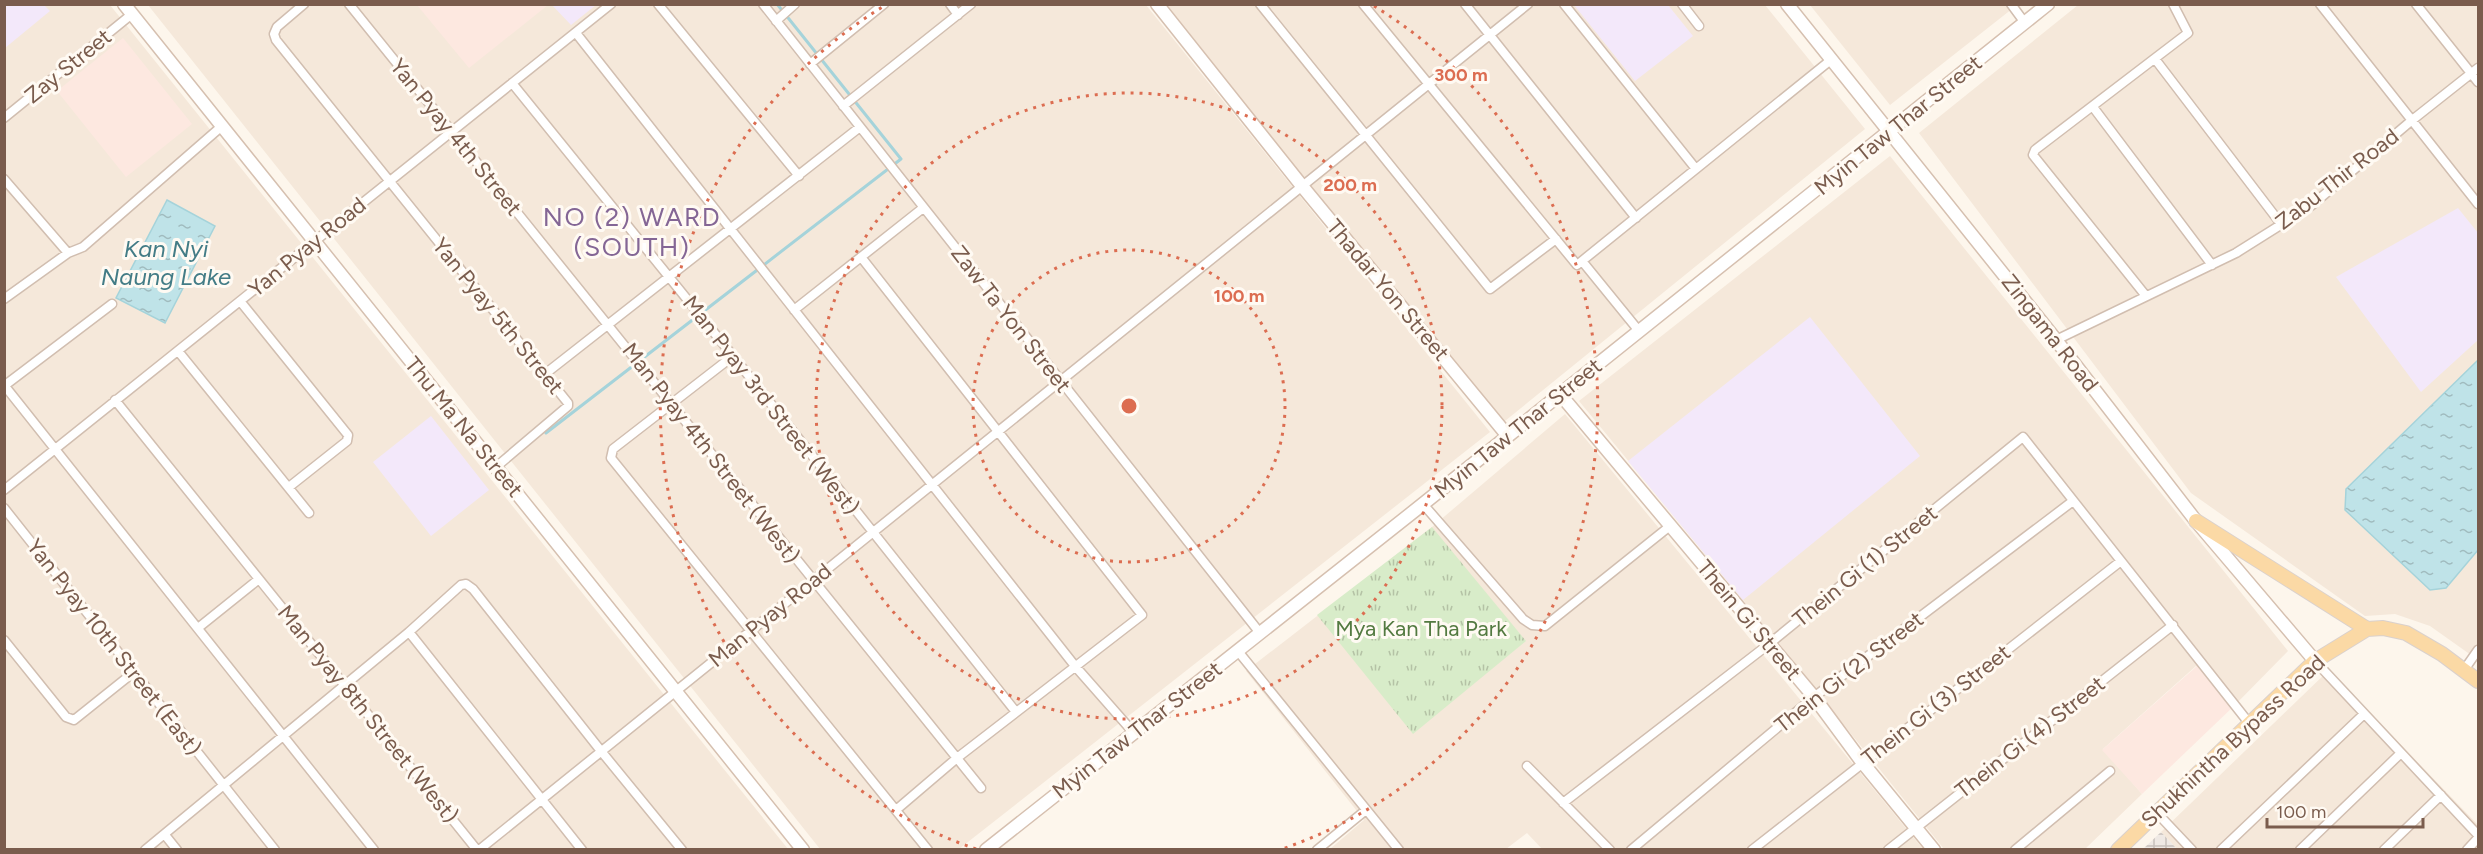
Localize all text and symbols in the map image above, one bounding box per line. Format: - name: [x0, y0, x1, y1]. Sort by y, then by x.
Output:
- street label: Zay Street: [19, 23, 117, 109]
- street label: Myin Taw Thar Street: [1809, 49, 1987, 201]
- street label: Yan Pyay 4th Street: [384, 53, 528, 221]
- text: 300 m: [1434, 64, 1488, 86]
- street label: Zabu Thir Road: [2270, 123, 2404, 235]
- text: 200 m: [1323, 174, 1377, 196]
- street label: Yan Pyay Road: [243, 191, 371, 303]
- district label: NO (2) WARD (SOUTH): [543, 201, 721, 263]
- street label: Thadar Yon Street: [1321, 214, 1455, 366]
- street label: Yan Pyay 5th Street: [427, 232, 569, 400]
- water label: Kan Nyi Naung Lake: [101, 234, 231, 291]
- street label: Zaw Ta Yon Street: [945, 240, 1077, 398]
- street label: Zingama Road: [1996, 269, 2104, 397]
- text: 100 m: [1214, 285, 1264, 307]
- street label: Man Pyay 3rd Street (West): [677, 290, 865, 520]
- street label: Man Pyay 4th Street (West): [616, 337, 806, 569]
- street label: Thu Ma Na Street: [399, 351, 529, 503]
- street label: Myin Taw Thar Street: [1429, 352, 1607, 504]
- centre of rings: [1119, 396, 1139, 416]
- street label: Thein Gi (1) Street: [1787, 499, 1943, 633]
- street label: Yan Pyay 10th Street (East): [21, 533, 207, 761]
- street label: Thein Gi Street: [1691, 555, 1807, 685]
- street label: Man Pyay Road: [703, 557, 837, 673]
- street label: Man Pyay 8th Street (West): [272, 600, 464, 828]
- street label: Thein Gi (2) Street: [1769, 606, 1929, 738]
- park label: Mya Kan Tha Park: [1335, 615, 1507, 642]
- street label: Thein Gi (3) Street: [1856, 639, 2016, 771]
- street label: Shukhintha Bypass Road: [2135, 649, 2331, 833]
- street label: Myin Taw Thar Street: [1047, 655, 1227, 805]
- street label: Thein Gi (4) Street: [1950, 670, 2110, 804]
- scale bar: [2267, 791, 2423, 829]
- text: 100 m: [2276, 801, 2326, 823]

